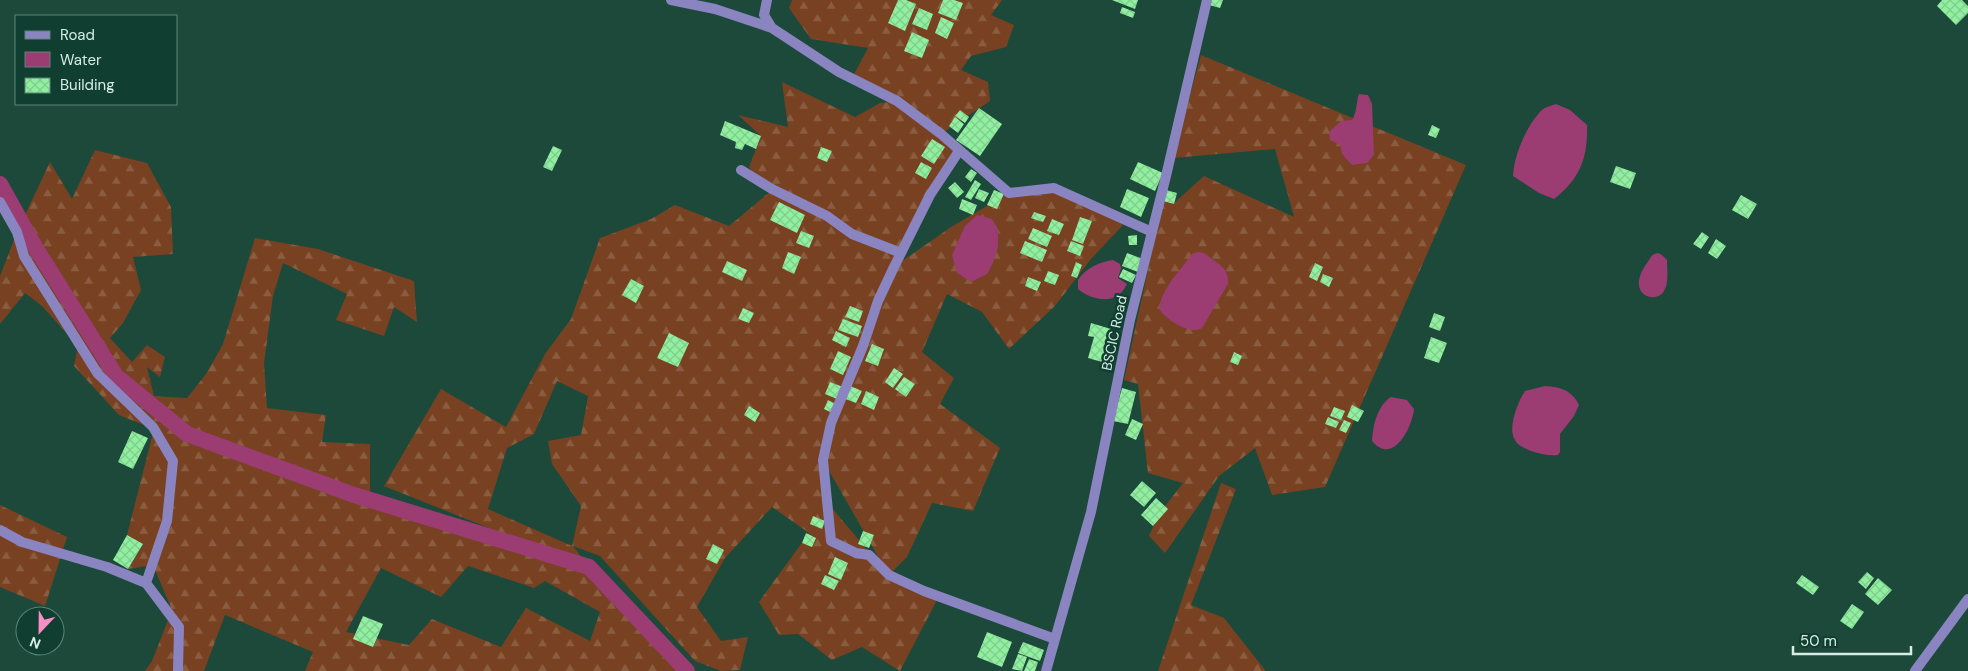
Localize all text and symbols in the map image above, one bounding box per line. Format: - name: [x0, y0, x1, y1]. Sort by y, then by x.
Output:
- legend: [15, 15, 178, 105]
- text: Road: [60, 25, 95, 45]
- text: Water: [60, 50, 102, 70]
- text: Building: [60, 75, 115, 95]
- street label: BSCIC Road: [1097, 294, 1131, 372]
- north arrow: [15, 606, 65, 656]
- scale bar: [1793, 624, 1910, 656]
- text: 50 m: [1800, 631, 1837, 651]
- text: N: [27, 633, 43, 653]

